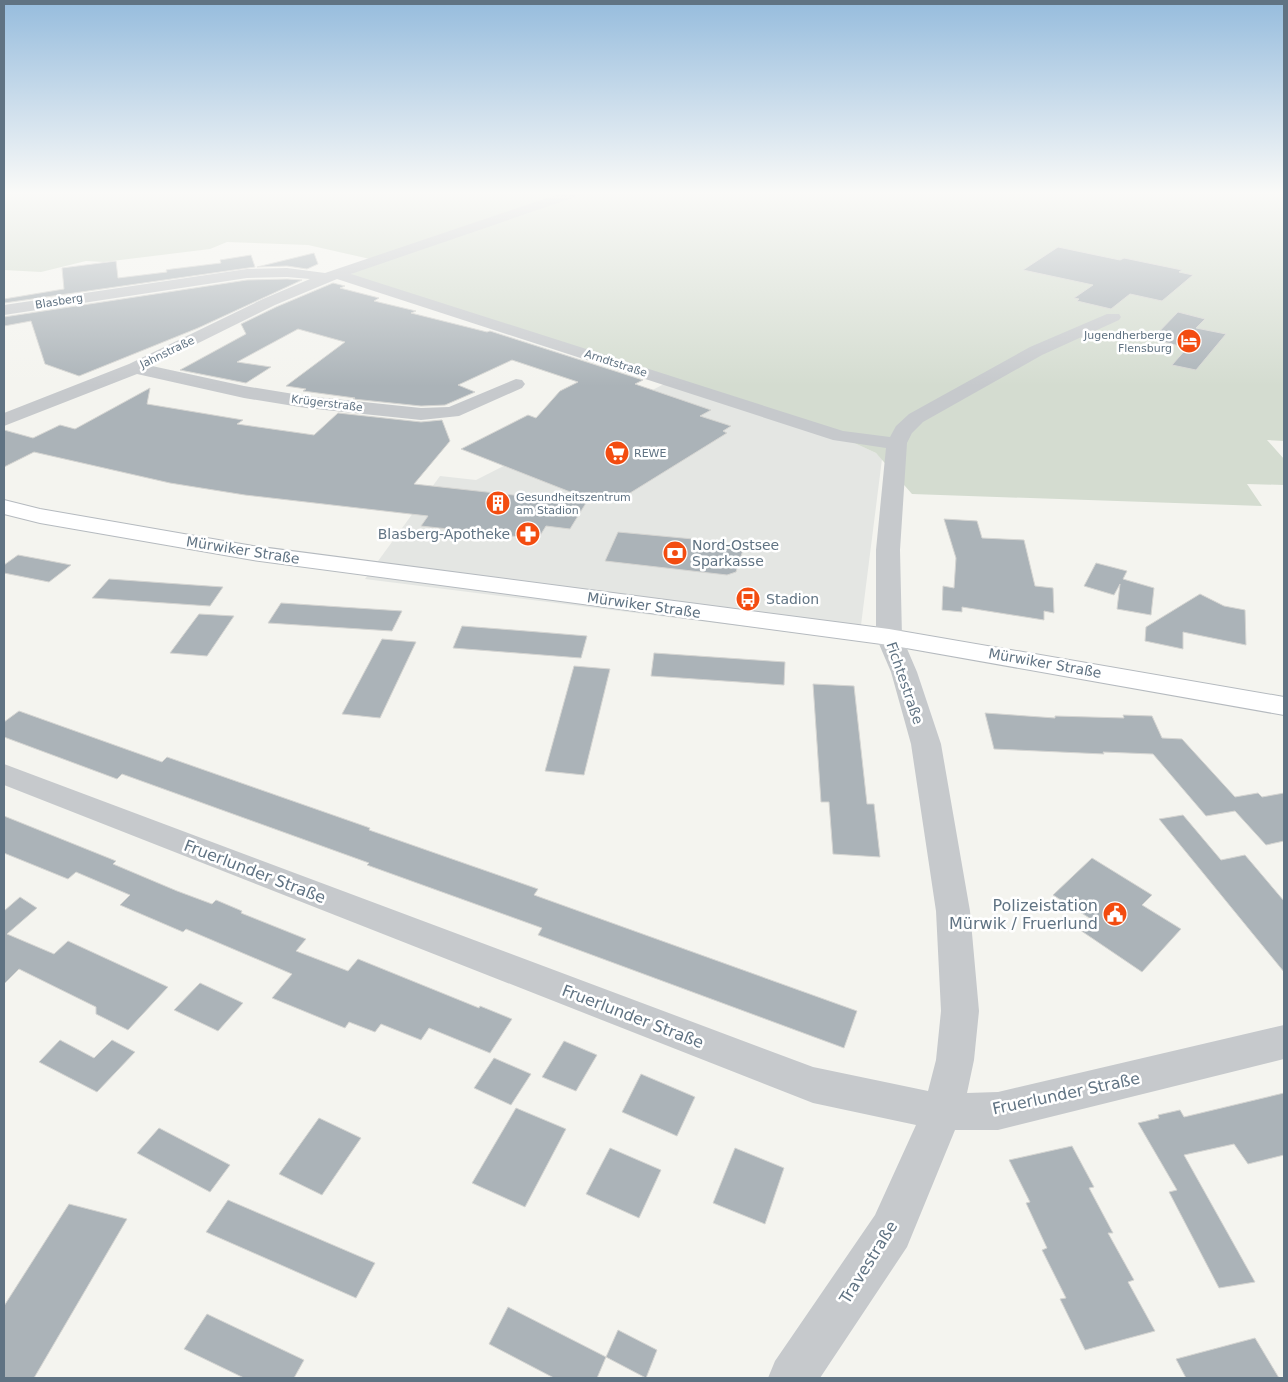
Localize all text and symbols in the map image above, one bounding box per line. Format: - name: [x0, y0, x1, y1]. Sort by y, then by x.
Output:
- street label: Blasberg: [34, 291, 84, 312]
- hotel icon: Jugendherberge Flensburg: [1176, 328, 1202, 354]
- place label: Jugendherberge Flensburg: [1083, 329, 1172, 355]
- street label: Jahnstraße: [137, 334, 197, 372]
- street label: Arndtstraße: [583, 347, 649, 380]
- street label: Krügerstraße: [290, 393, 364, 414]
- supermarket icon: REWE: [604, 440, 630, 466]
- place label: REWE: [634, 447, 666, 460]
- building icon: Gesundheitszentrum am Stadion: [485, 490, 511, 516]
- place label: Gesundheitszentrum am Stadion: [516, 491, 631, 517]
- pharmacy icon: Blasberg-Apotheke: [515, 521, 541, 547]
- place label: Blasberg-Apotheke: [378, 526, 510, 542]
- street label: Mürwiker Straße: [185, 533, 301, 567]
- place label: Nord-Ostsee Sparkasse: [692, 537, 779, 569]
- bank icon: Nord-Ostsee Sparkasse: [662, 540, 688, 566]
- bus stop icon: Stadion: [735, 586, 761, 612]
- street label: Mürwiker Straße: [586, 589, 702, 621]
- place label: Stadion: [766, 591, 819, 607]
- street label: Fichtestraße: [883, 640, 927, 726]
- street label: Mürwiker Straße: [987, 645, 1103, 681]
- street label: Fruerlunder Straße: [181, 836, 328, 907]
- place label: Polizeistation Mürwik / Fruerlund: [949, 896, 1098, 933]
- public building icon: Polizeistation Mürwik / Fruerlund: [1102, 901, 1128, 927]
- street label: Fruerlunder Straße: [559, 981, 706, 1052]
- street label: Fruerlunder Straße: [991, 1069, 1142, 1118]
- street label: Travestraße: [835, 1217, 901, 1308]

